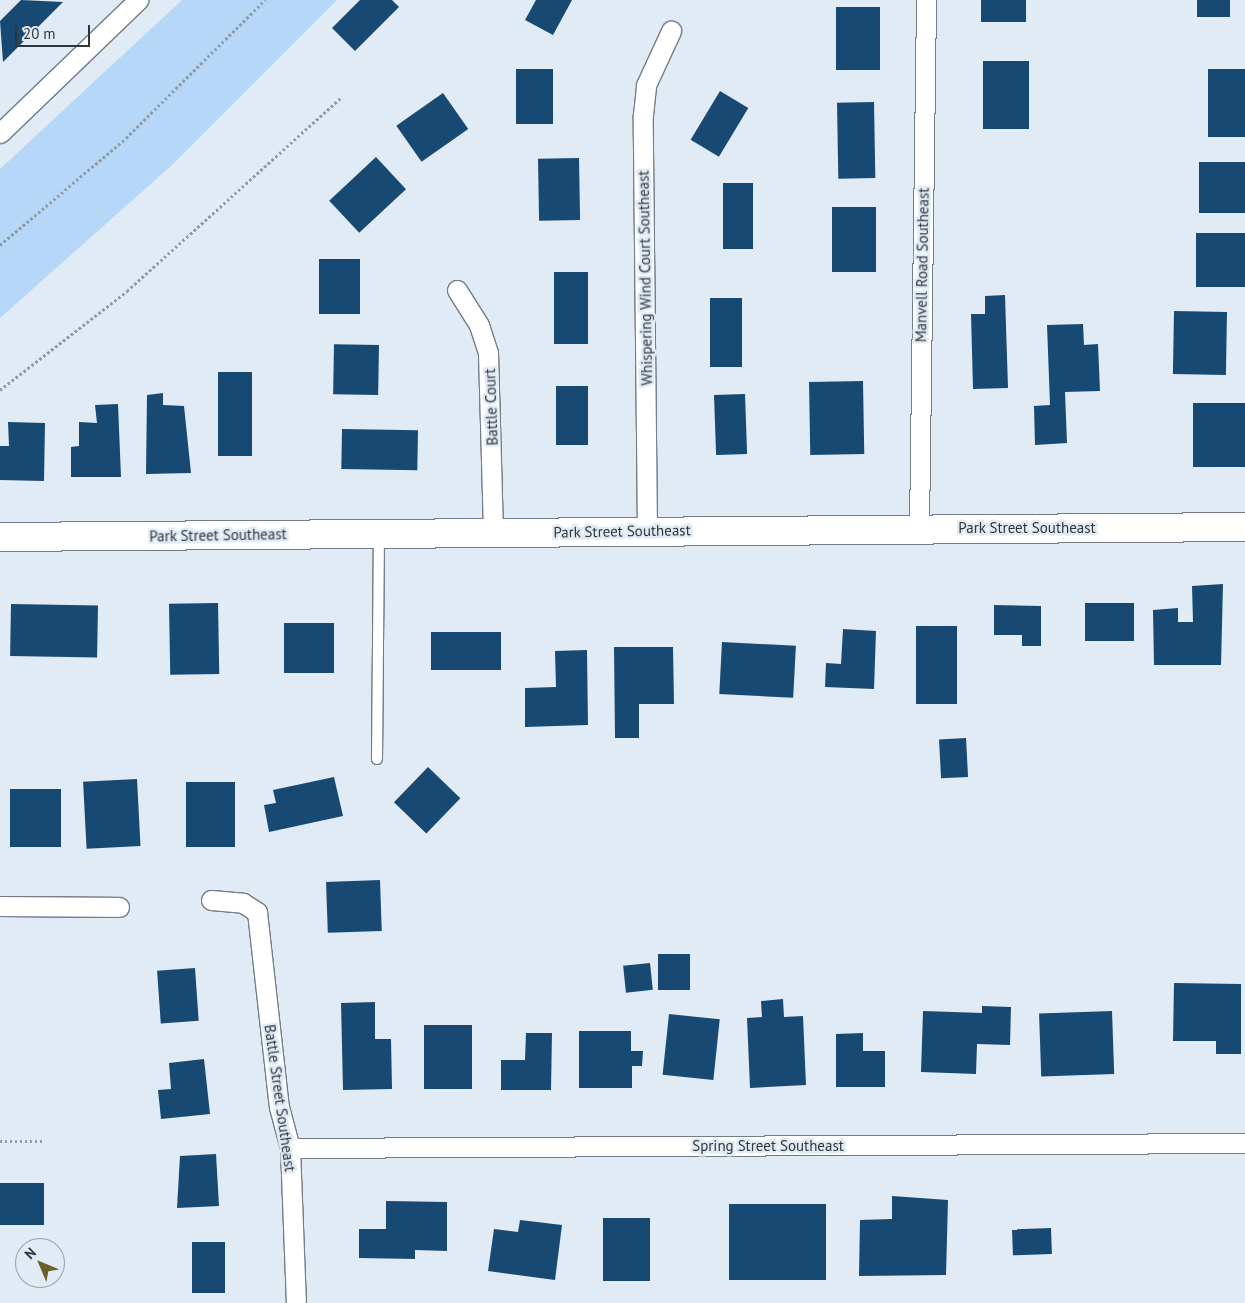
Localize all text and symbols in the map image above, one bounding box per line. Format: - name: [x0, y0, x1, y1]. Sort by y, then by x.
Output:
- scale bar: [18, 15, 92, 47]
- text: 20 m: [23, 24, 56, 43]
- street label: Whispering Wind Court Southeast: [634, 170, 656, 386]
- street label: Manvell Road Southeast: [912, 188, 932, 342]
- street label: Battle Court: [481, 368, 501, 446]
- street label: Park Street Southeast: [958, 519, 1096, 537]
- street label: Park Street Southeast: [553, 521, 691, 541]
- street label: Park Street Southeast: [149, 525, 287, 545]
- street label: Battle Street Southeast: [261, 1023, 299, 1173]
- street label: Spring Street Southeast: [692, 1137, 844, 1155]
- north arrow: [15, 1238, 65, 1288]
- text: N: [20, 1243, 40, 1263]

